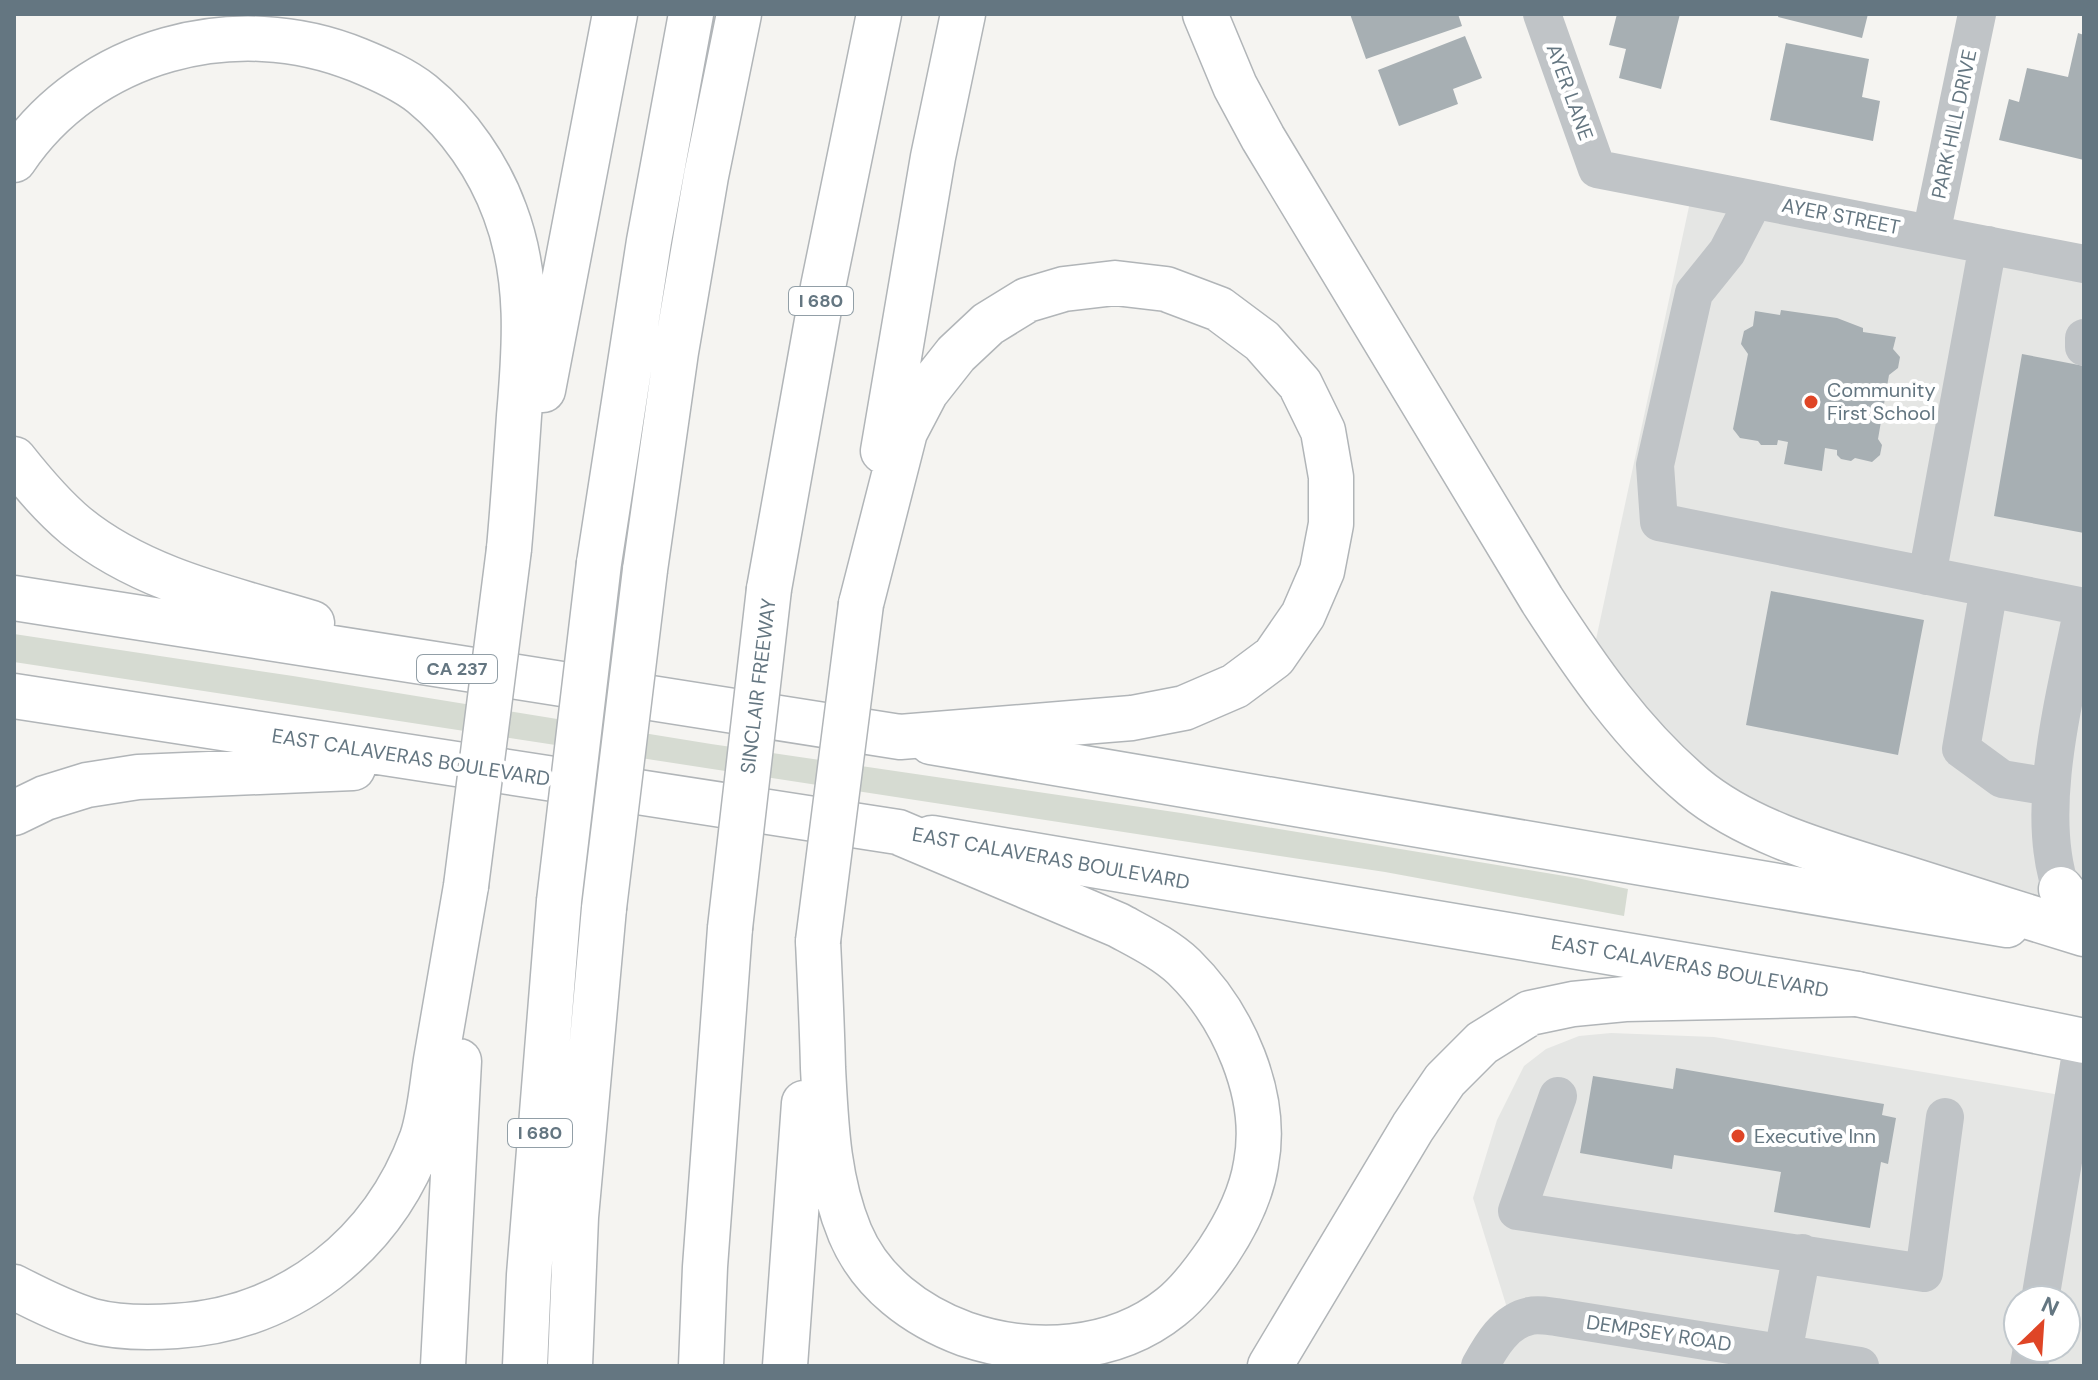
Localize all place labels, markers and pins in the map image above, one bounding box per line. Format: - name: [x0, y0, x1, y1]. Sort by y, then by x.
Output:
- place label: Community First School: [1827, 377, 1936, 426]
- marker: Community First School: [1802, 393, 1820, 411]
- place label: Executive Inn: [1754, 1123, 1876, 1149]
- marker: Executive Inn: [1729, 1127, 1747, 1145]

